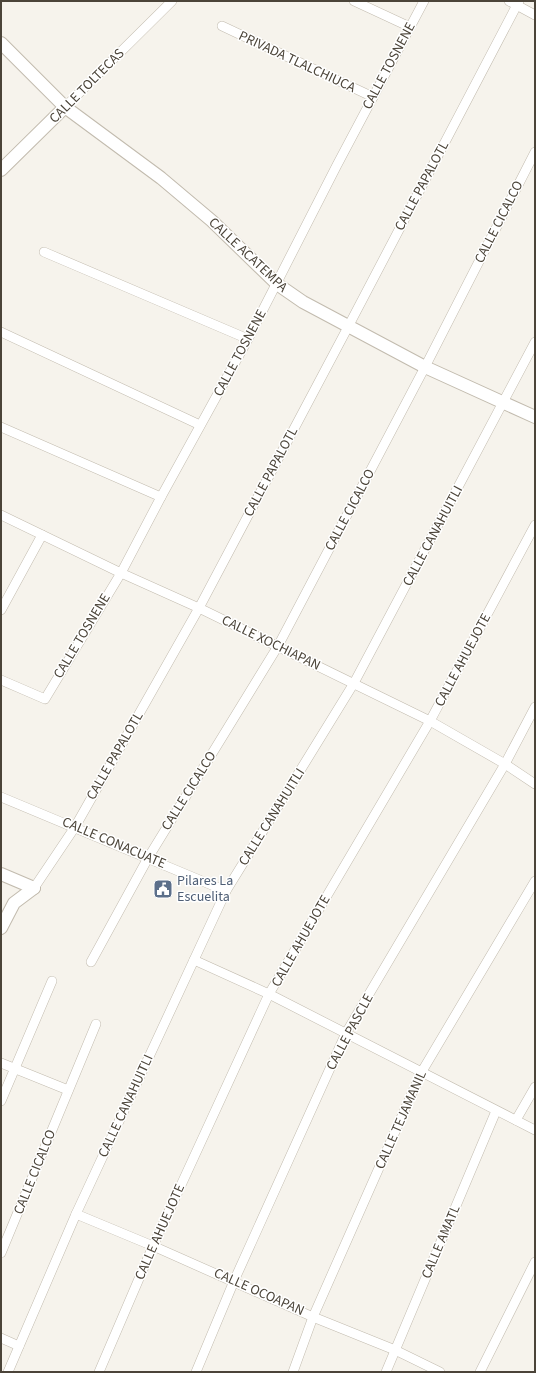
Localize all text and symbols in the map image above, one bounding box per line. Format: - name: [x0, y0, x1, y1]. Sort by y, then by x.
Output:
- street label: CALLE TOSNENE: [358, 19, 420, 113]
- street label: PRIVADA TLALCHIUCA: [235, 26, 359, 98]
- street label: CALLE TOLTECAS: [45, 44, 129, 128]
- street label: CALLE PAPALOTL: [390, 137, 454, 234]
- street label: CALLE CICALCO: [470, 177, 528, 267]
- street label: CALLE ACATEMPA: [204, 213, 292, 297]
- street label: CALLE TOSNENE: [209, 306, 271, 400]
- street label: CALLE PAPALOTL: [239, 423, 303, 520]
- street label: CALLE CICALCO: [320, 466, 380, 554]
- street label: CALLE CANAHUITLI: [398, 482, 468, 590]
- street label: CALLE TOSNENE: [49, 590, 115, 682]
- street label: CALLE XOCHIAPAN: [218, 610, 324, 676]
- street label: CALLE AHUEJOTE: [430, 610, 496, 710]
- street label: CALLE PAPALOTL: [82, 708, 148, 804]
- street label: CALLE CICALCO: [157, 748, 221, 834]
- street label: CALLE CANAHUITLI: [234, 764, 310, 870]
- street label: CALLE CONACUATE: [59, 812, 169, 874]
- place label: Pilares La Escuelita: [177, 871, 233, 907]
- public building icon: Pilares La Escuelita: [152, 878, 174, 900]
- street label: CALLE AHUEJOTE: [267, 891, 335, 991]
- street label: CALLE PASCLE: [321, 990, 379, 1074]
- street label: CALLE CANAHUITLI: [93, 1051, 159, 1161]
- street label: CALLE TEJAMANIL: [370, 1067, 432, 1172]
- street label: CALLE CICALCO: [9, 1127, 61, 1217]
- street label: CALLE AHUEJOTE: [130, 1181, 190, 1283]
- street label: CALLE AMATL: [416, 1202, 466, 1282]
- street label: CALLE OCOAPAN: [211, 1263, 307, 1321]

